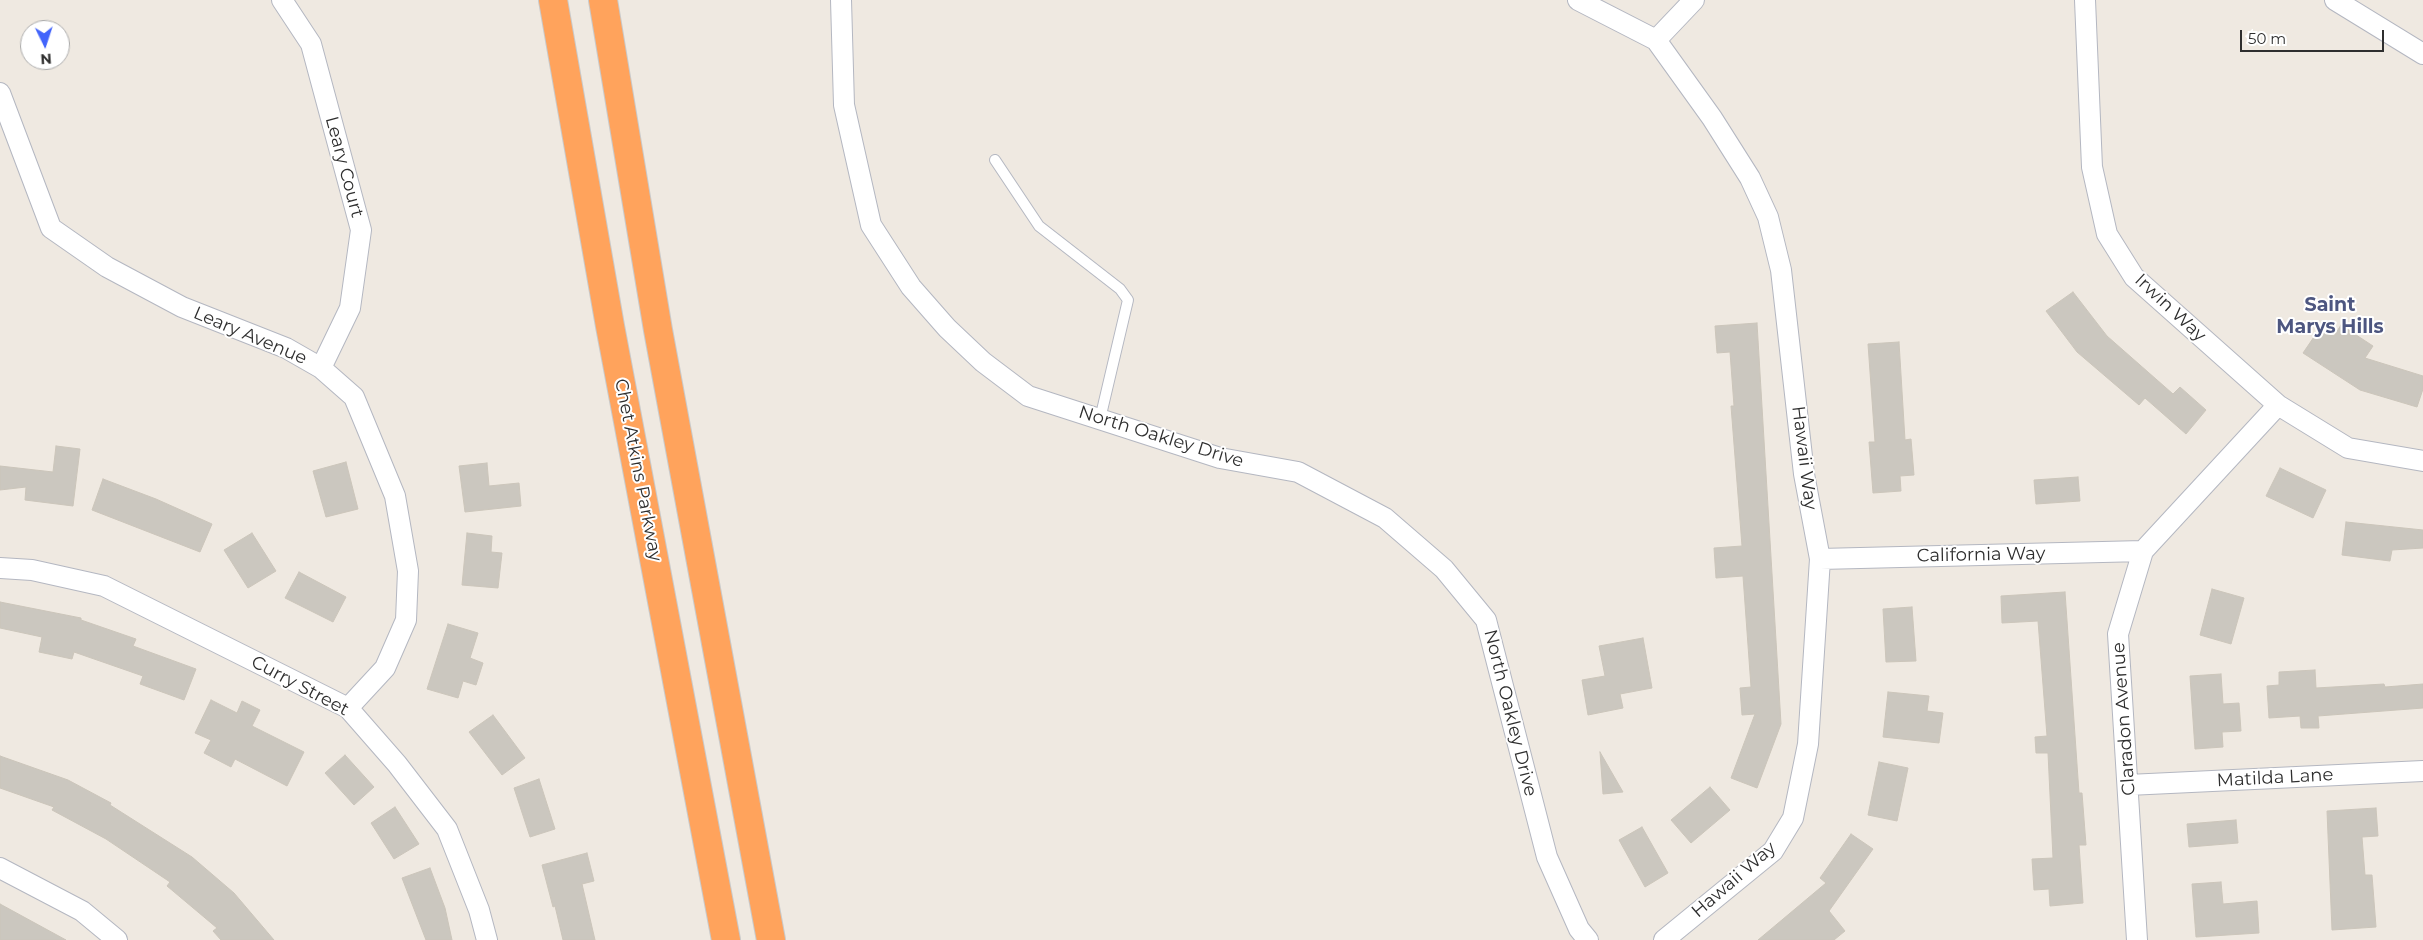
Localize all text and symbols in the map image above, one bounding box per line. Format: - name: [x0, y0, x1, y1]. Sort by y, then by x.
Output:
- north arrow: [20, 20, 70, 70]
- scale bar: [2243, 20, 2387, 52]
- text: 50 m: [2248, 29, 2286, 48]
- text: N: [40, 50, 52, 68]
- street label: Leary Court: [320, 114, 368, 220]
- street label: Irwin Way: [2130, 270, 2210, 346]
- district label: Saint Marys Hills: [2276, 294, 2384, 338]
- street label: Leary Avenue: [190, 302, 310, 370]
- street label: Chet Atkins Parkway: [610, 377, 666, 563]
- street label: North Oakley Drive: [1076, 402, 1246, 472]
- street label: Hawaii Way: [1787, 405, 1821, 511]
- street label: California Way: [1917, 543, 2045, 567]
- street label: North Oakley Drive: [1479, 627, 1541, 799]
- street label: Claradon Avenue: [2108, 642, 2140, 796]
- street label: Curry Street: [247, 651, 353, 721]
- street label: Matilda Lane: [2216, 764, 2334, 792]
- street label: Hawaii Way: [1687, 838, 1781, 922]

